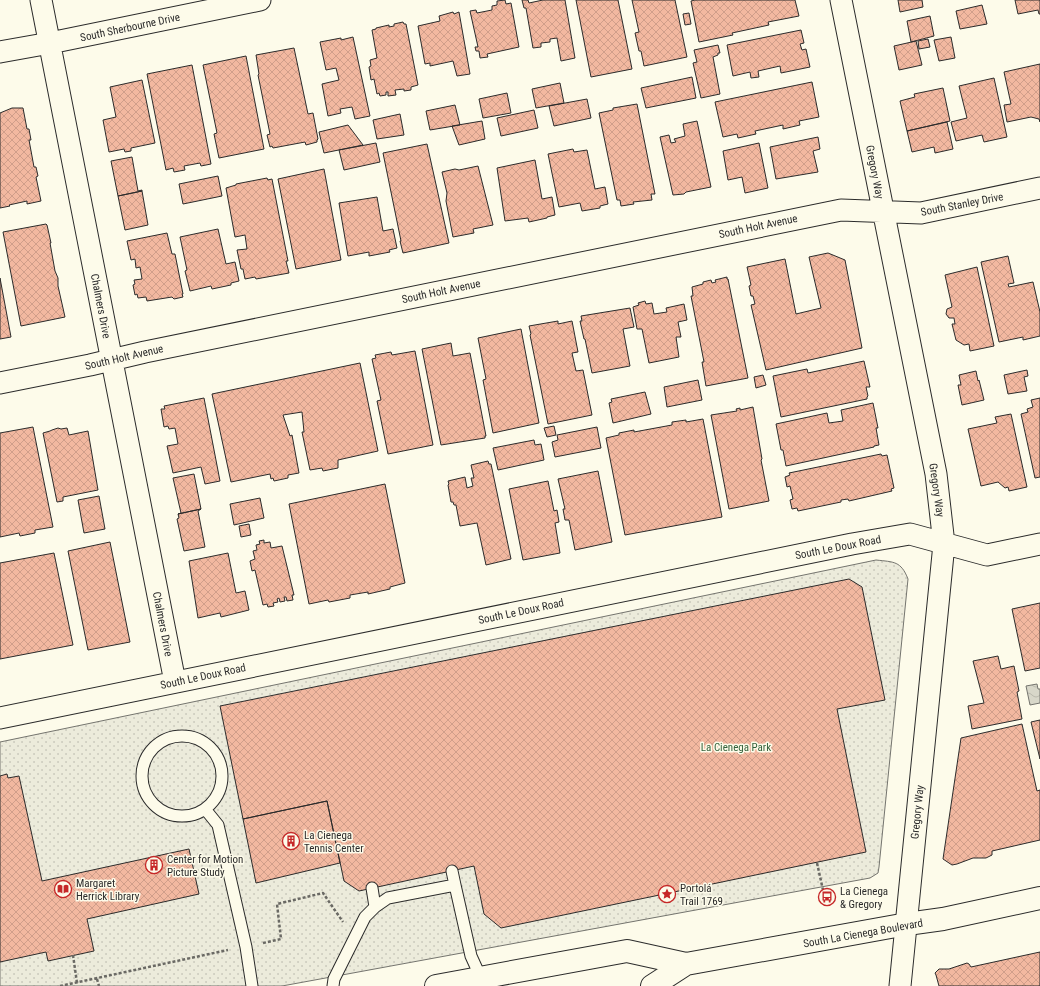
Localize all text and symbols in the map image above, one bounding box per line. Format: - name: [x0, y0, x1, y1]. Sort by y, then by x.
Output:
- street label: South Sherbourne Drive: [79, 11, 181, 44]
- street label: Gregory Way: [863, 144, 886, 200]
- street label: South Stanley Drive: [920, 190, 1004, 219]
- street label: South Holt Avenue: [718, 212, 799, 241]
- street label: Chalmers Drive: [88, 273, 113, 340]
- street label: South Holt Avenue: [401, 277, 482, 306]
- street label: South Holt Avenue: [84, 342, 165, 373]
- street label: Gregory Way: [926, 462, 947, 518]
- street label: South Le Doux Road: [794, 533, 882, 562]
- street label: Chalmers Drive: [150, 591, 175, 658]
- street label: South Le Doux Road: [477, 596, 565, 627]
- street label: South Le Doux Road: [159, 661, 247, 692]
- park label: La Cienega Park: [701, 741, 771, 754]
- street label: Gregory Way: [908, 784, 927, 840]
- place label: La Cienega Tennis Center: [304, 829, 364, 855]
- building icon: La Cienega Tennis Center: [281, 831, 301, 851]
- place label: Center for Motion Picture Study: [167, 853, 243, 879]
- building icon: Center for Motion Picture Study: [144, 855, 164, 875]
- place label: Margaret Herrick Library: [76, 877, 140, 903]
- library icon: Margaret Herrick Library: [53, 879, 73, 899]
- place label: Portolá Trail 1769: [680, 882, 723, 908]
- place icon: Portolá Trail 1769: [657, 884, 677, 904]
- place label: La Cienega & Gregory: [840, 885, 888, 911]
- bus stop icon: La Cienega & Gregory: [817, 887, 837, 907]
- street label: South La Cienega Boulevard: [802, 917, 924, 950]

